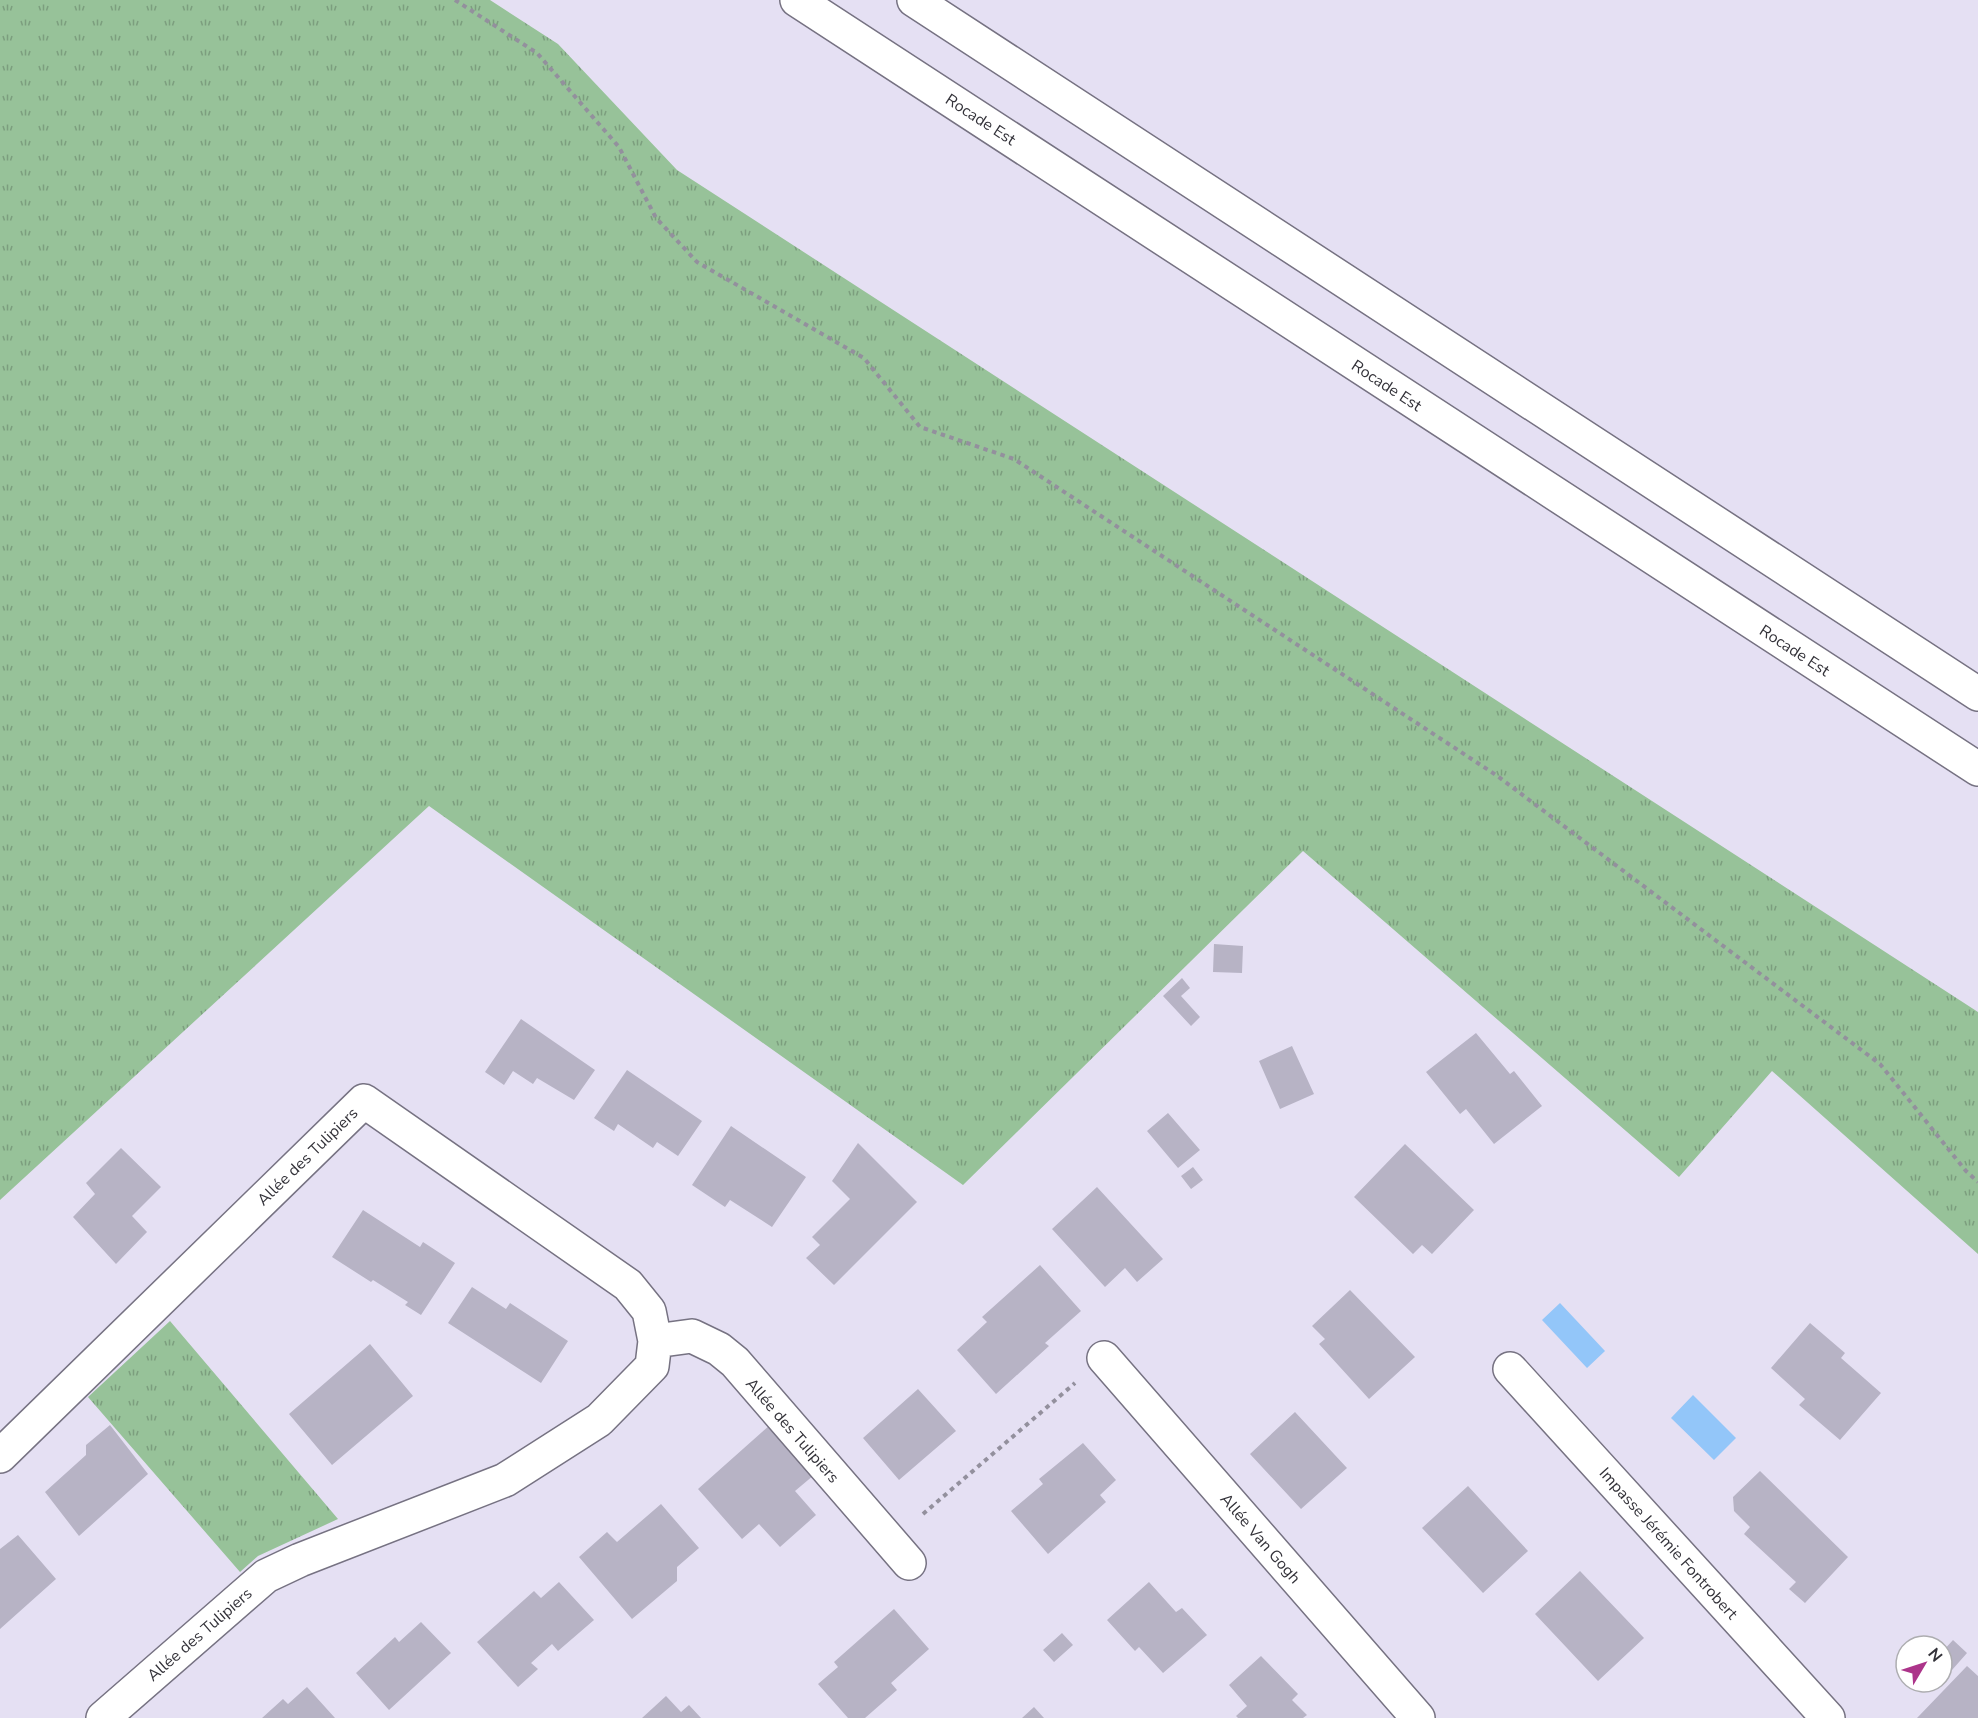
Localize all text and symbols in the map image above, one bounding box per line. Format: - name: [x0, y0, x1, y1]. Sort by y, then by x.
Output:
- street label: Rocade Est: [941, 89, 1020, 151]
- street label: Rocade Est: [1347, 355, 1426, 417]
- street label: Rocade Est: [1755, 620, 1834, 682]
- street label: Allée des Tulipiers: [252, 1103, 363, 1211]
- street label: Allée des Tulipiers: [740, 1373, 844, 1488]
- street label: Impasse Jérémie Fontrobert: [1594, 1463, 1743, 1625]
- street label: Allée Van Gogh: [1215, 1489, 1306, 1589]
- street label: Allée des Tulipiers: [142, 1583, 257, 1687]
- north arrow: [1894, 1634, 1954, 1694]
- text: N: [1923, 1644, 1947, 1667]

